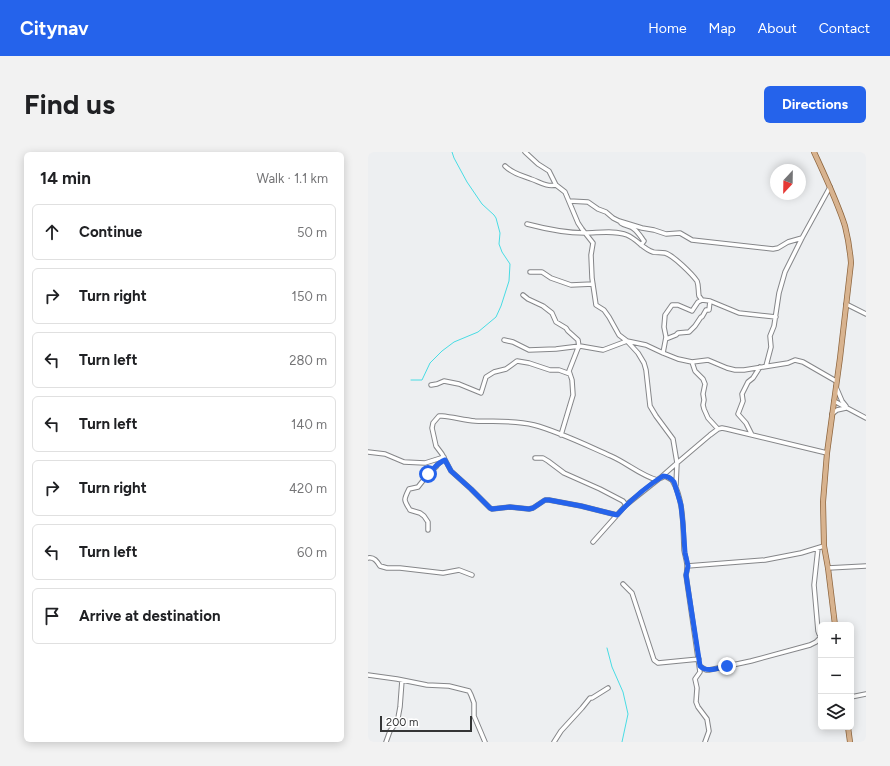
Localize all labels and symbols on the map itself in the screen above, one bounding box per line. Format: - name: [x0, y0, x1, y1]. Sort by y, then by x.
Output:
- north arrow: [770, 164, 806, 200]
- route start: [419, 465, 437, 483]
- route end: [718, 657, 736, 675]
- scale bar: [380, 714, 472, 733]

